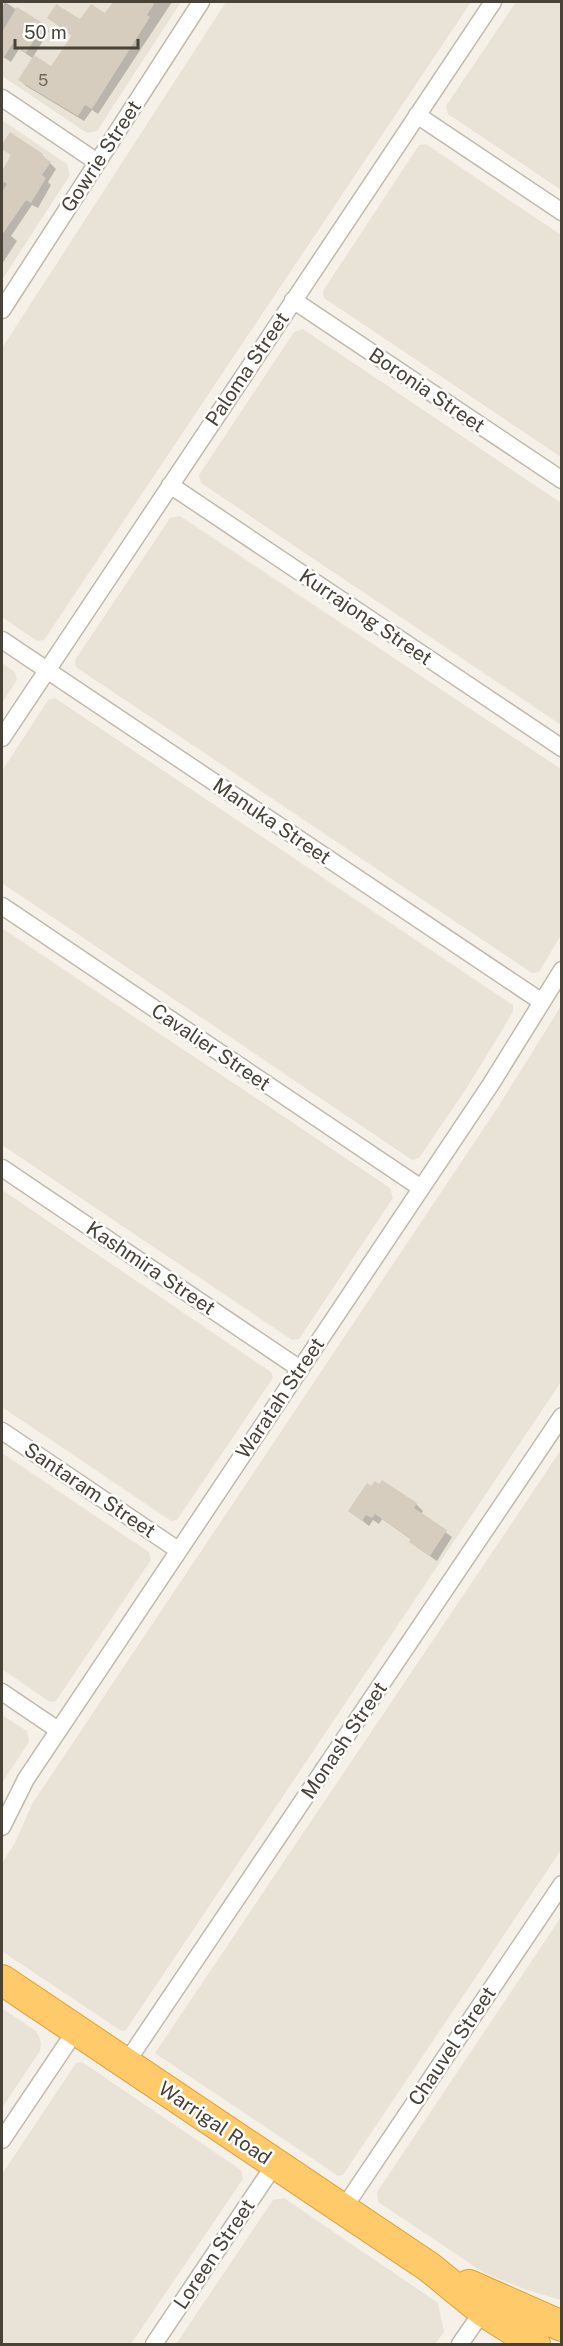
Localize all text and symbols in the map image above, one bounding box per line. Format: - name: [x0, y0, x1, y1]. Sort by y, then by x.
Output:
- scale bar: [15, 12, 138, 50]
- text: 50 m: [24, 22, 67, 43]
- house number: 5: [38, 71, 48, 90]
- street label: Gowrie Street: [56, 96, 146, 216]
- street label: Paloma Street: [200, 308, 294, 430]
- street label: Boronia Street: [364, 342, 490, 438]
- street label: Kurrajong Street: [295, 564, 437, 670]
- street label: Manuka Street: [208, 773, 336, 869]
- street label: Cavalier Street: [147, 998, 275, 1096]
- street label: Kashmira Street: [82, 1216, 220, 1320]
- street label: Waratah Street: [231, 1333, 329, 1463]
- street label: Santaram Street: [20, 1437, 160, 1543]
- street label: Monash Street: [296, 1677, 392, 1803]
- street label: Chauvel Street: [403, 1982, 501, 2110]
- street label: Warrigal Road: [154, 2076, 276, 2170]
- street label: Loreen Street: [168, 2194, 260, 2314]

